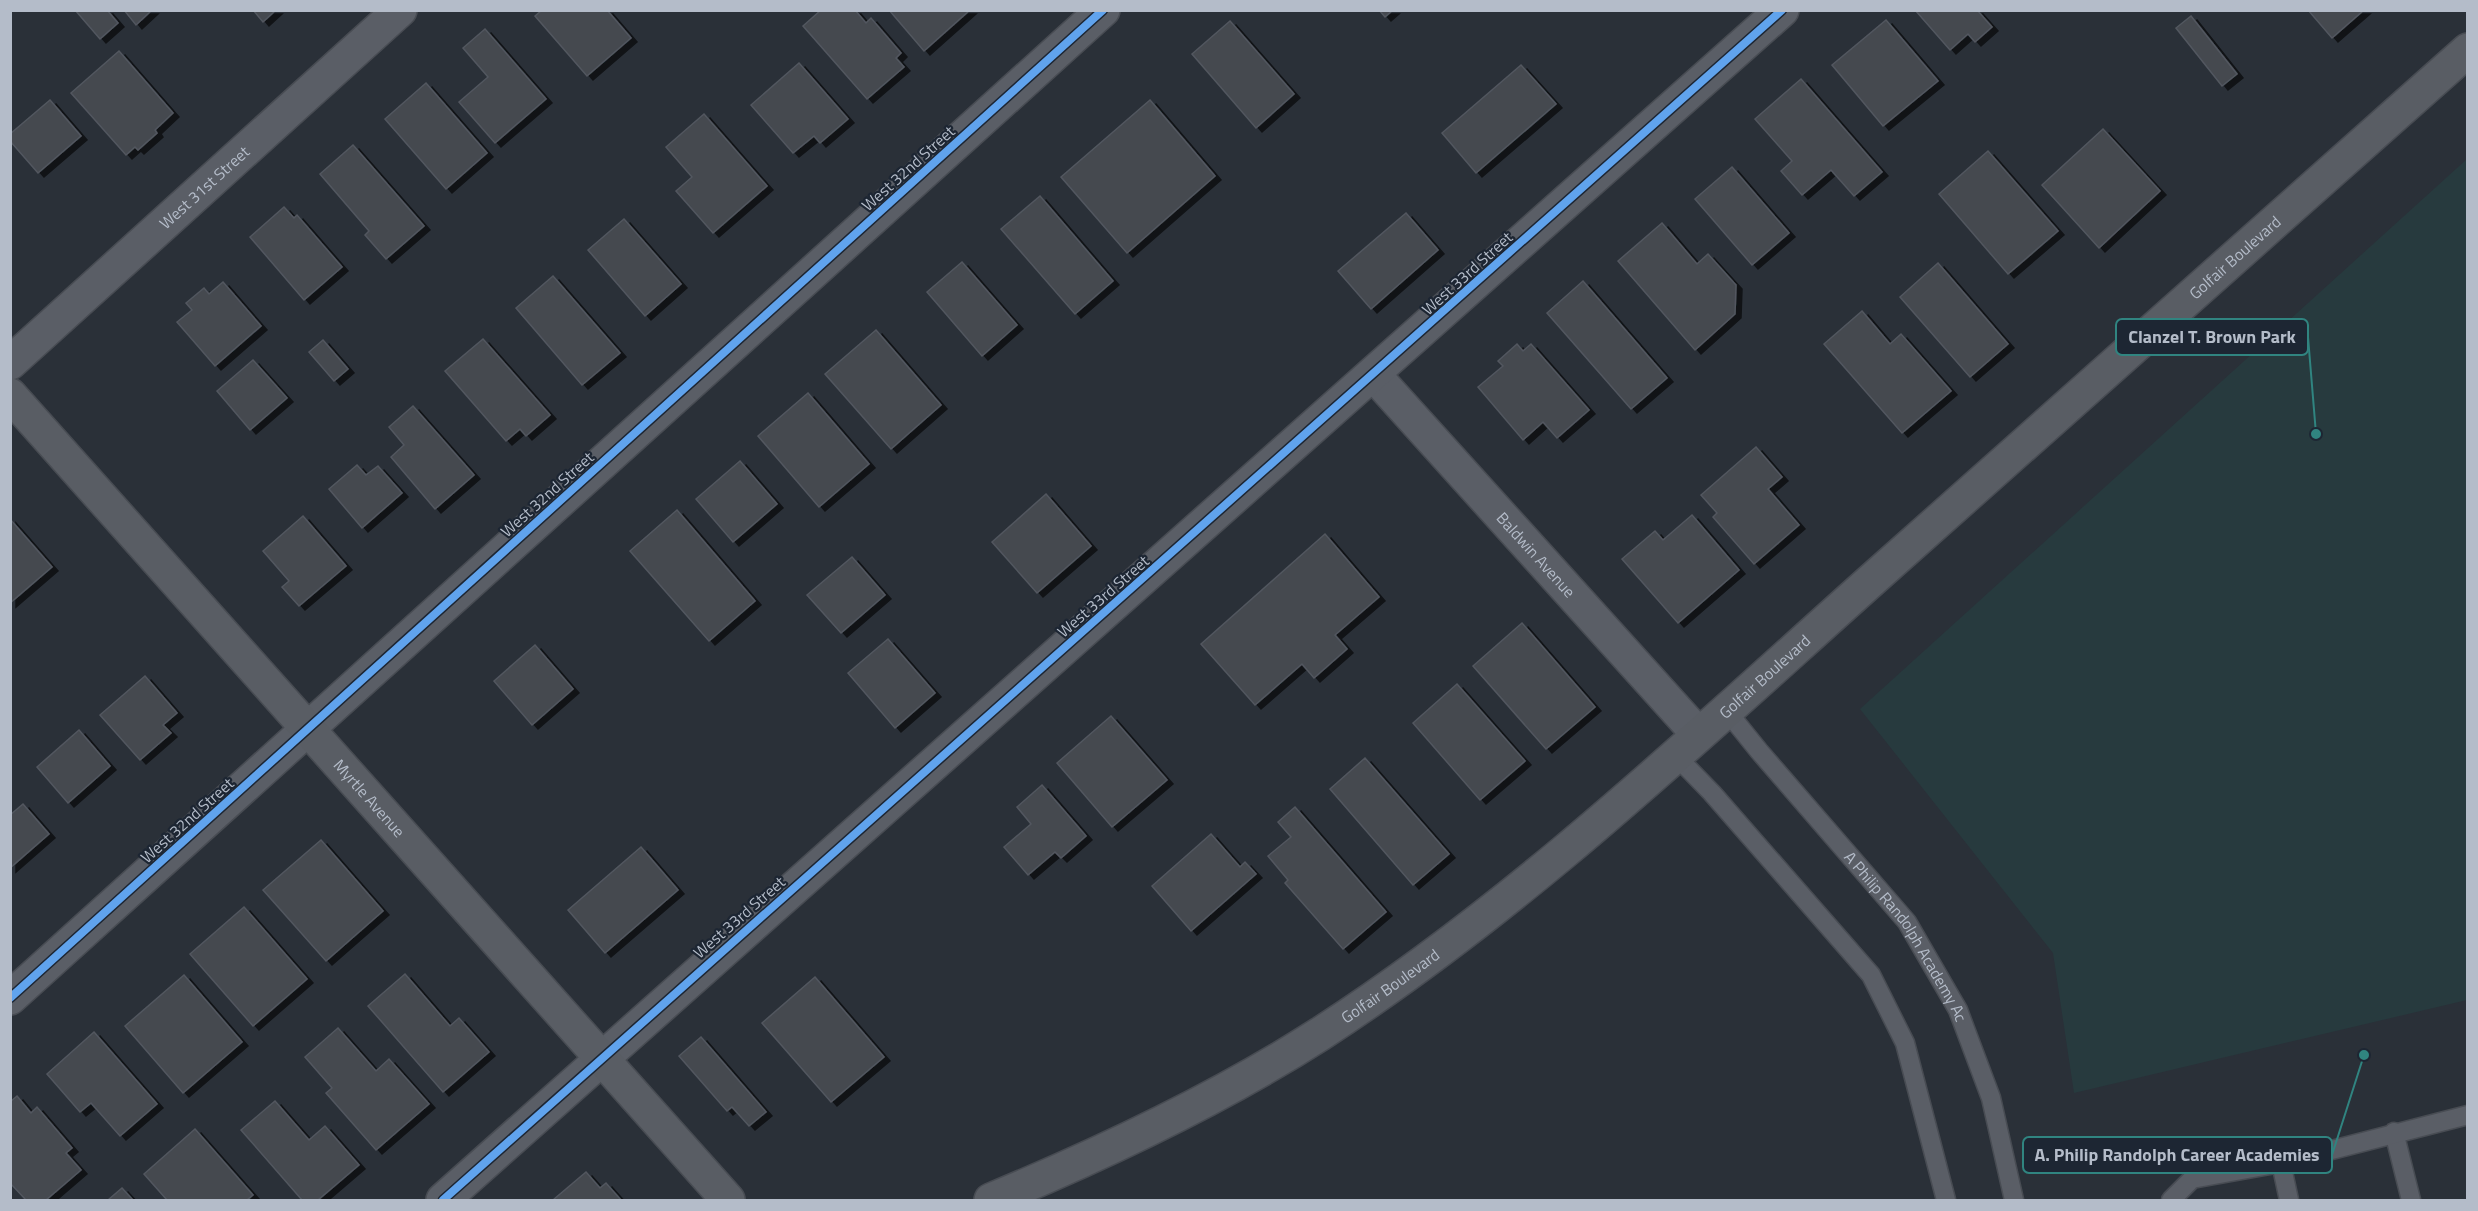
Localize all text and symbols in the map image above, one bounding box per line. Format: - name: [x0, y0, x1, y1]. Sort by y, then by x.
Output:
- street label: West 32nd Street: [856, 119, 960, 216]
- street label: West 31st Street: [154, 140, 255, 234]
- street label: Golfair Boulevard: [2184, 210, 2286, 305]
- street label: West 33rd Street: [1416, 225, 1518, 320]
- callout: Clanzel T. Brown Park: [2116, 319, 2308, 355]
- text: Clanzel T. Brown Park: [2128, 323, 2297, 350]
- street label: West 32nd Street: [495, 445, 599, 542]
- street label: Baldwin Avenue: [1491, 507, 1581, 603]
- street label: West 33rd Street: [1052, 549, 1155, 643]
- street label: Golfair Boulevard: [1713, 629, 1816, 724]
- street label: Myrtle Avenue: [328, 754, 411, 842]
- street label: West 32nd Street: [135, 771, 239, 868]
- street label: A Philip Randolph Academy Ac: [1839, 846, 1973, 1025]
- street label: West 33rd Street: [688, 870, 791, 964]
- street label: Golfair Boulevard: [1336, 943, 1444, 1029]
- callout: A. Philip Randolph Career Academies: [2023, 1137, 2332, 1173]
- text: A. Philip Randolph Career Academies: [2034, 1141, 2320, 1168]

